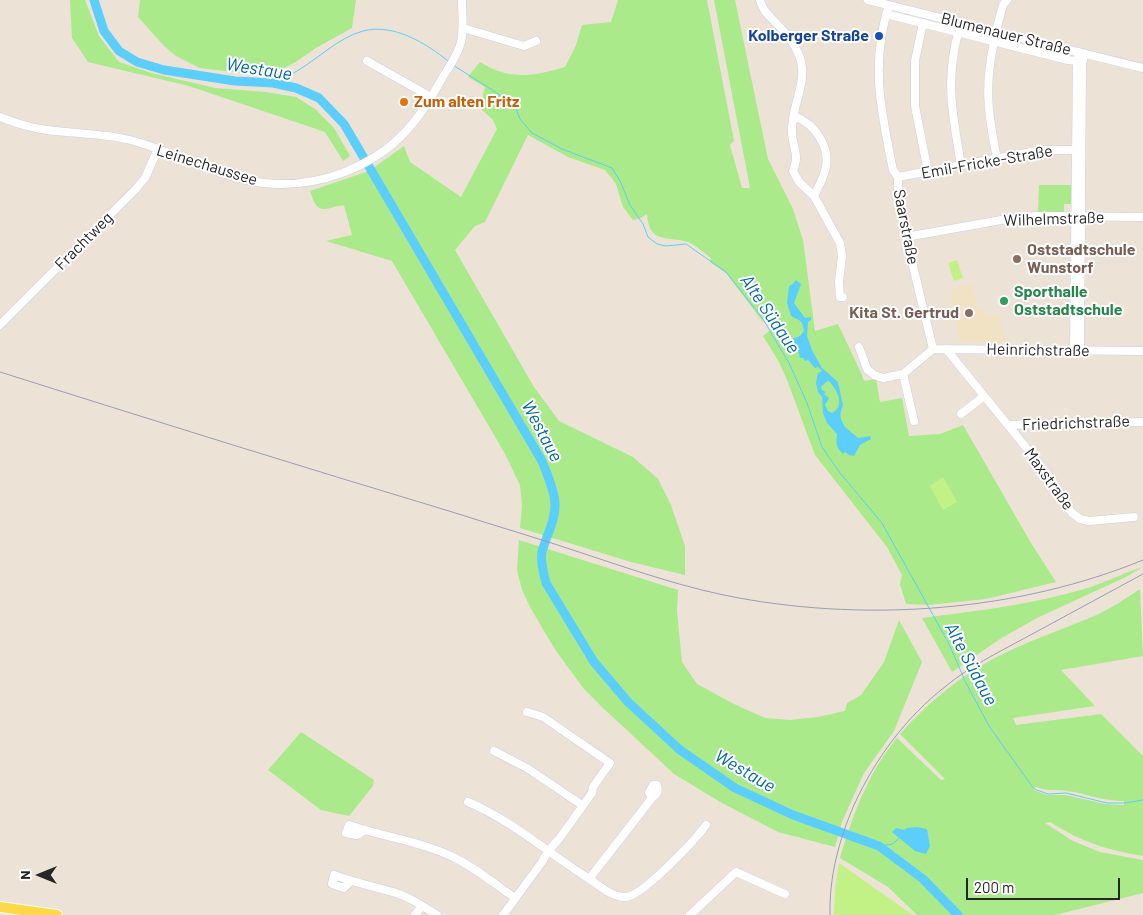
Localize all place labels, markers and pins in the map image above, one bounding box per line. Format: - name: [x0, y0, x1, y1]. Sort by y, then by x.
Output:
- place label: Kolberger Straße: [748, 26, 869, 46]
- marker: Kolberger Straße: [873, 30, 885, 42]
- place label: Zum alten Fritz: [414, 92, 519, 112]
- marker: Zum alten Fritz: [398, 96, 410, 108]
- place label: Oststadtschule Wunstorf: [1027, 240, 1135, 278]
- marker: Oststadtschule Wunstorf: [1011, 253, 1023, 265]
- place label: Sporthalle Oststadtschule: [1014, 282, 1122, 320]
- marker: Sporthalle Oststadtschule: [998, 295, 1010, 307]
- place label: Kita St. Gertrud: [849, 303, 959, 323]
- marker: Kita St. Gertrud: [963, 307, 975, 319]

